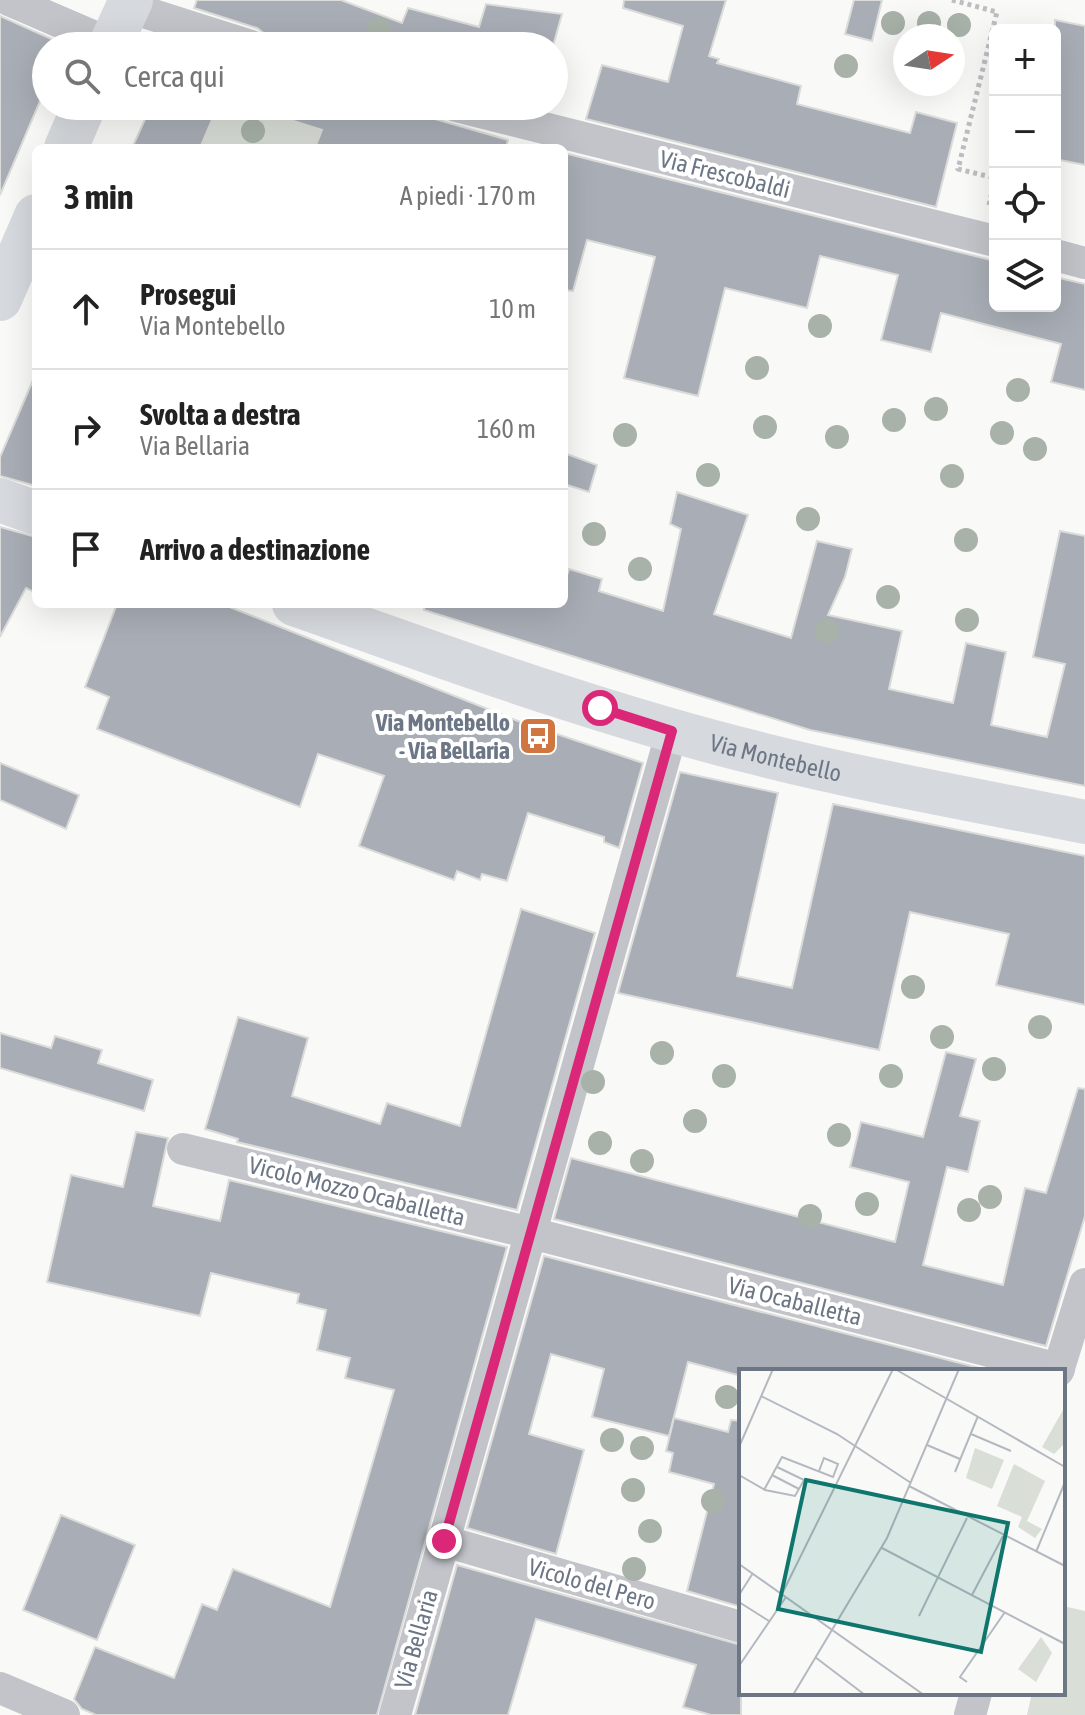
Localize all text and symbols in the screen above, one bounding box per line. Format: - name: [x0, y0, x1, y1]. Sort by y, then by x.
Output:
- north arrow: [893, 24, 965, 96]
- map controls: [989, 24, 1061, 312]
- button: +: [989, 24, 1061, 96]
- search box: [32, 32, 568, 120]
- icon: search: [60, 54, 104, 98]
- text: Cerca qui: [124, 59, 225, 93]
- button: −: [989, 96, 1061, 168]
- street label: Via Frescobaldi: [657, 145, 793, 203]
- button: locate: [989, 168, 1061, 240]
- text: 3 min: [64, 177, 133, 216]
- text: A piedi · 170 m: [400, 181, 536, 211]
- button: layers: [989, 240, 1061, 312]
- text: Prosegui: [140, 277, 236, 311]
- icon: ahead: [64, 287, 108, 331]
- text: 10 m: [489, 294, 536, 324]
- text: Via Montebello: [140, 311, 286, 341]
- text: Svolta a destra: [140, 397, 300, 431]
- icon: right: [64, 407, 108, 451]
- text: 160 m: [477, 414, 536, 444]
- text: Via Bellaria: [140, 431, 250, 461]
- icon: arrive: [64, 527, 108, 571]
- text: Arrivo a destinazione: [140, 532, 370, 566]
- route start: [582, 690, 618, 726]
- place label: Via Montebello - Via Bellaria: [375, 709, 510, 764]
- bus stop icon: Via Montebello - Via Bellaria: [517, 715, 559, 757]
- street label: Via Montebello: [707, 728, 844, 786]
- street label: Vicolo Mozzo Ocaballetta: [246, 1151, 468, 1231]
- street label: Via Ocaballetta: [725, 1271, 865, 1331]
- inset map: [739, 1369, 1065, 1695]
- route end: [426, 1523, 462, 1559]
- street label: Vicolo del Pero: [525, 1553, 659, 1615]
- street label: Via Bellaria: [389, 1586, 443, 1692]

